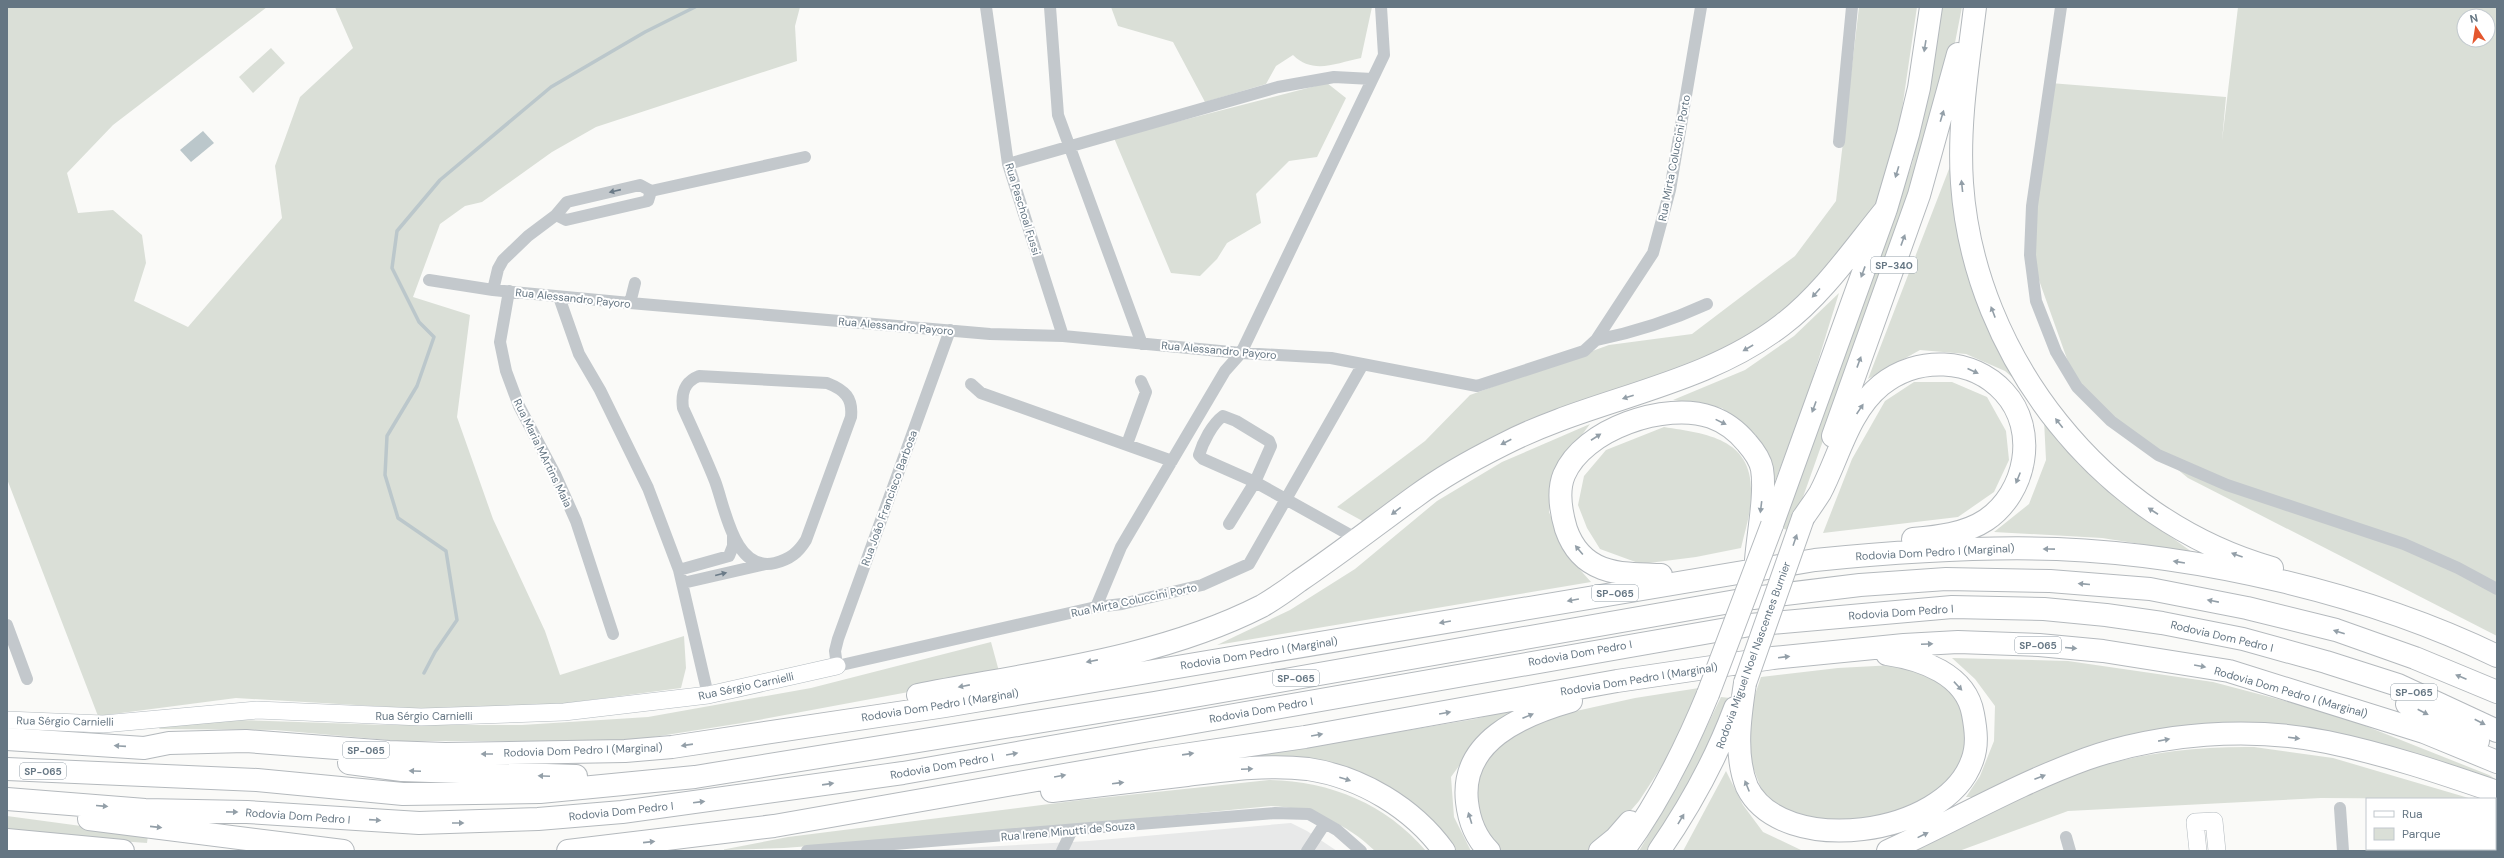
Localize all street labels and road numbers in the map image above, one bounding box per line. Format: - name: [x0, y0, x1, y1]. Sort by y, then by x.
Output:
- street label: Rua Mirta Coluccini Porto: [1655, 94, 1693, 222]
- street label: Rua Paschoal Fussi: [1002, 161, 1044, 257]
- road number: SP-340: [1871, 257, 1917, 273]
- street label: Rua Alessandro Payoro: [515, 285, 631, 311]
- street label: Rua Alessandro Payoro: [838, 314, 954, 338]
- street label: Rua Alessandro Payoro: [1161, 338, 1277, 362]
- street label: Rua Maria MArtins Maia: [511, 397, 575, 509]
- street label: Rua João Francisco Barbosa: [858, 428, 920, 568]
- street label: Rodovia Dom Pedro I (Marginal): [1855, 541, 2015, 563]
- street label: Rodovia Miguel Noel Nascentes Burnier: [1713, 560, 1793, 750]
- street label: Rua Mirta Coluccini Porto: [1070, 580, 1198, 620]
- road number: SP-065: [1592, 585, 1638, 601]
- street label: Rodovia Dom Pedro I: [1848, 601, 1954, 623]
- street label: Rodovia Dom Pedro I: [2169, 617, 2275, 655]
- street label: Rodovia Dom Pedro I (Marginal): [1179, 634, 1339, 672]
- street label: Rodovia Dom Pedro I: [1527, 637, 1633, 669]
- road number: SP-065: [2015, 637, 2061, 653]
- street label: Rodovia Dom Pedro I (Marginal): [1559, 660, 1719, 698]
- street label: Rodovia Dom Pedro I (Marginal): [2213, 663, 2369, 721]
- street label: Rua Sérgio Carnielli: [697, 669, 795, 703]
- road number: SP-065: [1273, 670, 1319, 686]
- road number: SP-065: [2391, 684, 2437, 700]
- street label: Rodovia Dom Pedro I (Marginal): [860, 686, 1020, 724]
- street label: Rodovia Dom Pedro I: [1208, 694, 1314, 726]
- street label: Rua Sérgio Carnielli: [375, 709, 473, 723]
- street label: Rua Sérgio Carnielli: [16, 713, 114, 729]
- street label: Rodovia Dom Pedro I (Marginal): [503, 740, 663, 760]
- road number: SP-065: [343, 742, 389, 758]
- street label: Rodovia Dom Pedro I: [889, 750, 995, 782]
- road number: SP-065: [20, 763, 66, 779]
- street label: Rodovia Dom Pedro I: [568, 799, 674, 823]
- street label: Rodovia Dom Pedro I: [245, 805, 351, 827]
- street label: Rua Irene Minutti de Souza: [1000, 818, 1136, 844]

